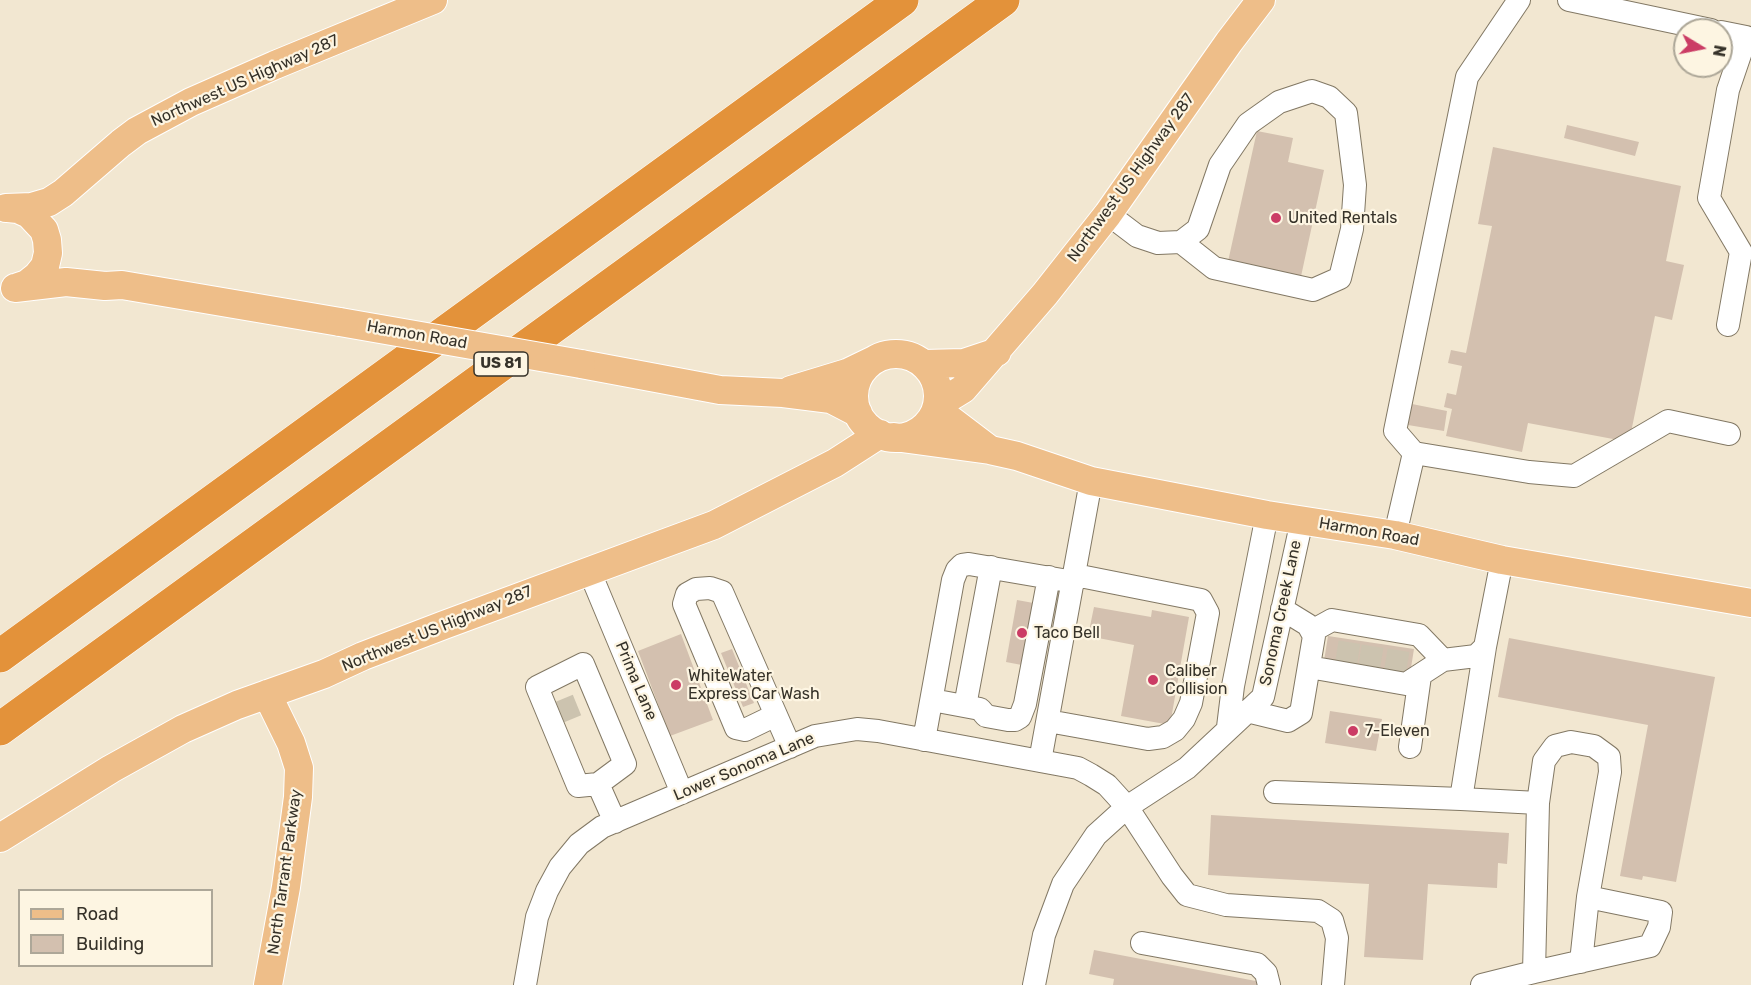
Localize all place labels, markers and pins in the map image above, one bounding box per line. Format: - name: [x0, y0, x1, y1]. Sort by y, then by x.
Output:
- place label: United Rentals: [1288, 208, 1397, 228]
- marker: United Rentals: [1269, 211, 1283, 225]
- place label: Taco Bell: [1034, 623, 1100, 643]
- marker: Taco Bell: [1015, 626, 1029, 640]
- place label: Caliber Collision: [1165, 661, 1227, 699]
- place label: WhiteWater Express Car Wash: [688, 666, 820, 704]
- marker: Caliber Collision: [1146, 673, 1160, 687]
- marker: WhiteWater Express Car Wash: [669, 678, 683, 692]
- place label: 7-Eleven: [1365, 721, 1430, 741]
- marker: 7-Eleven: [1346, 724, 1360, 738]

